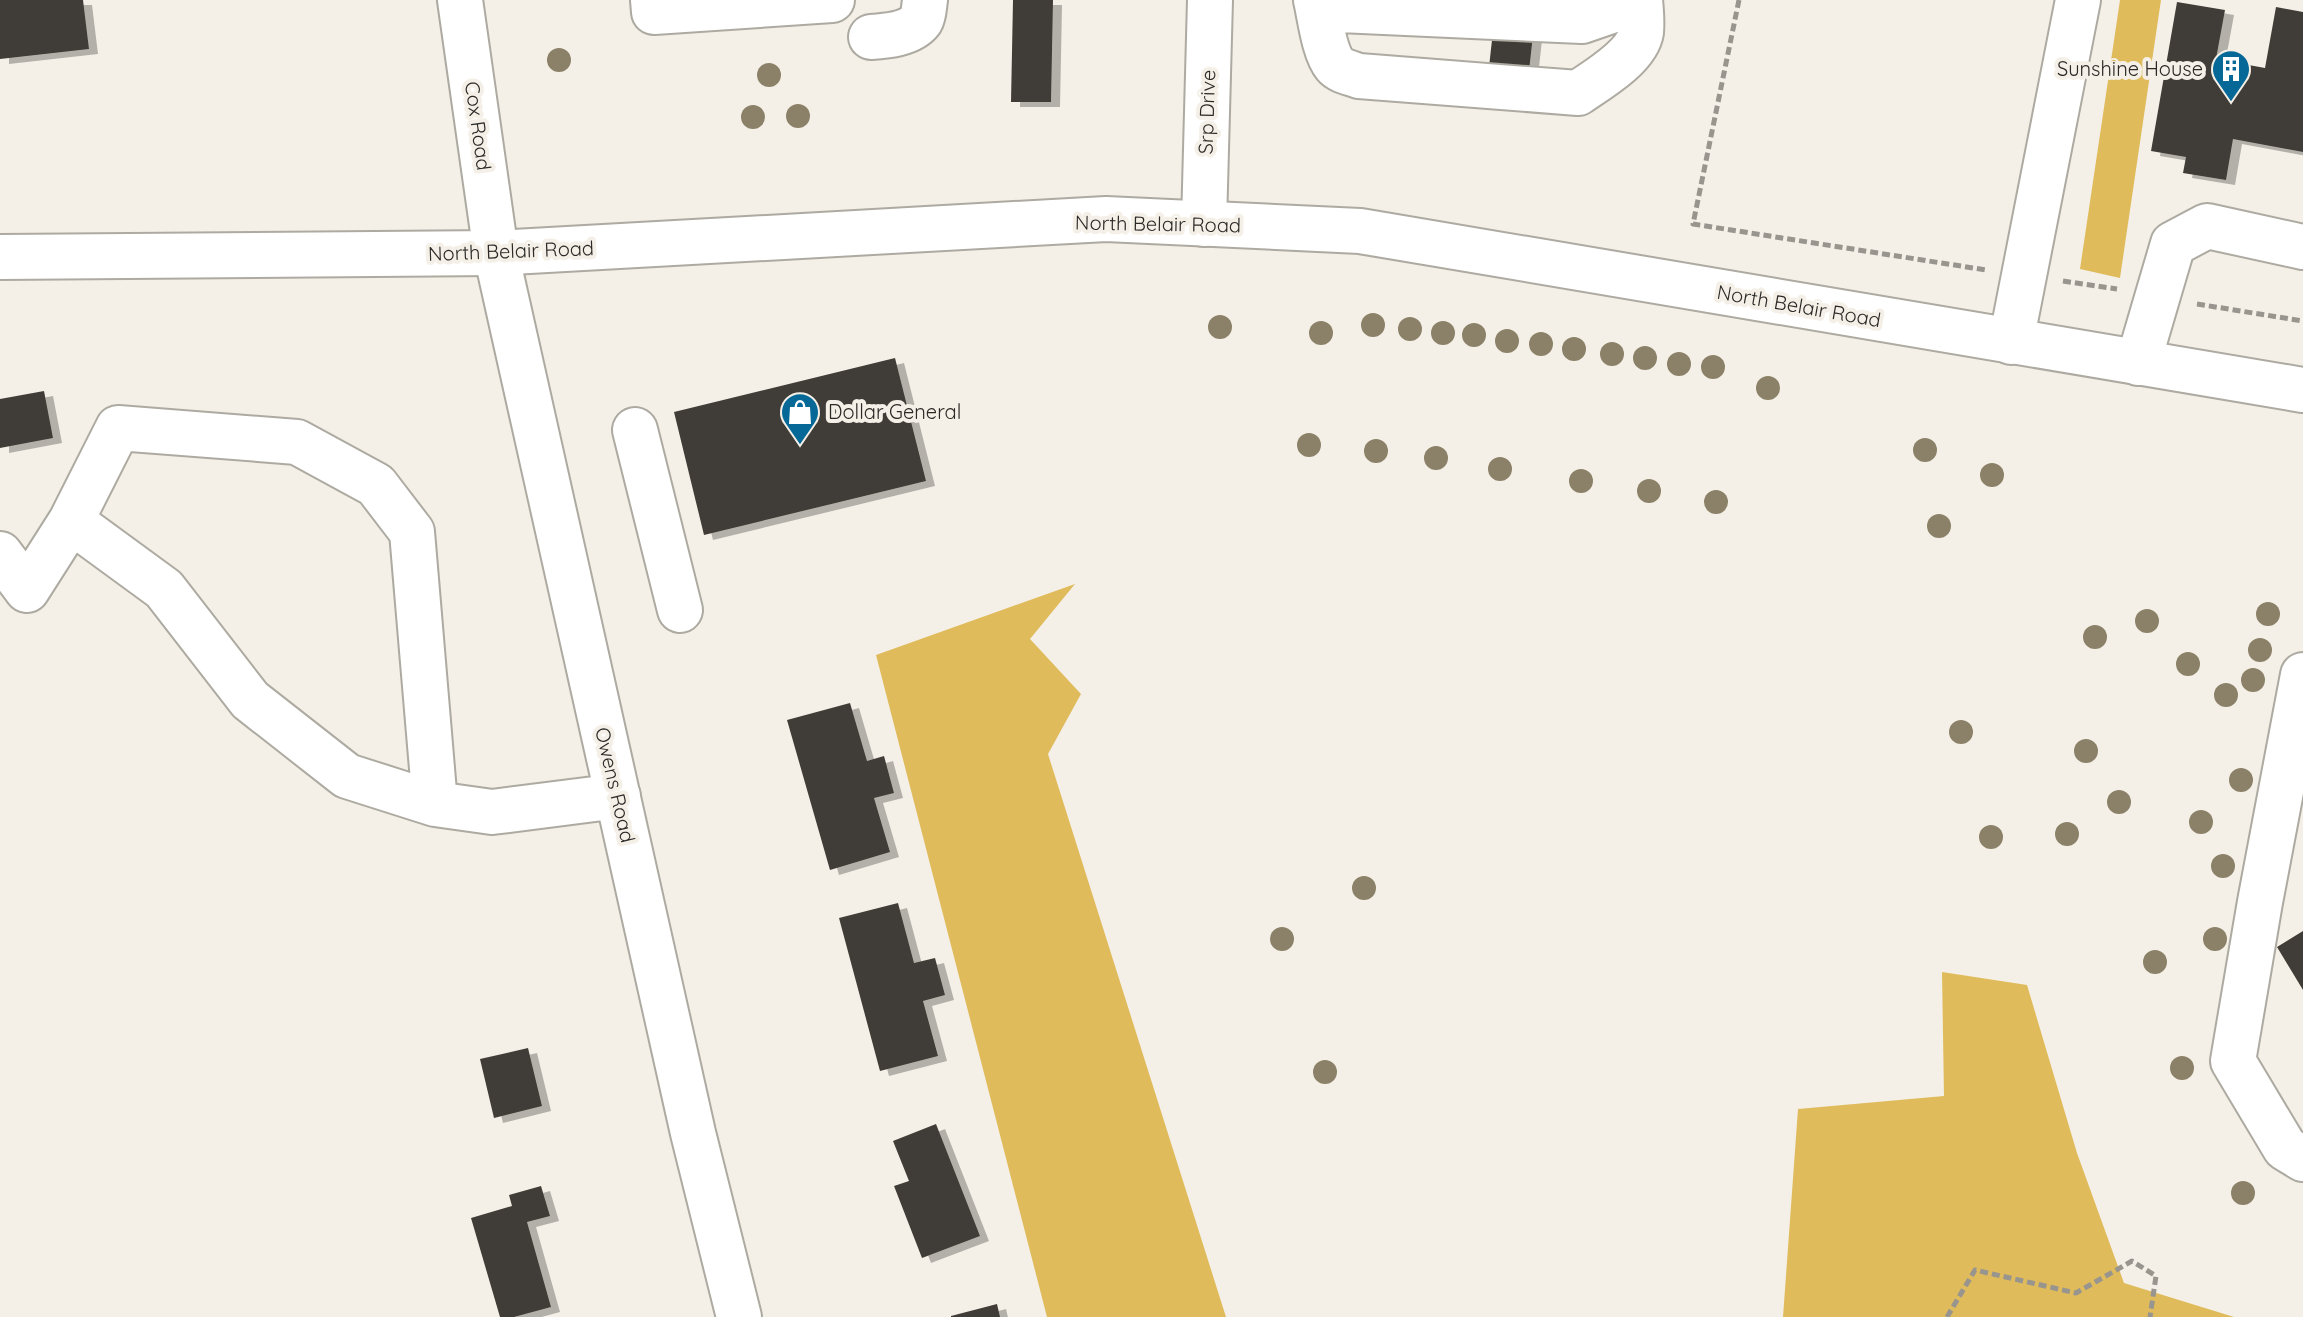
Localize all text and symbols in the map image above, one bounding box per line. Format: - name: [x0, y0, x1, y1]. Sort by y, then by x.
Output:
- building icon: Sunshine House: [2210, 48, 2252, 103]
- place label: Sunshine House: [2057, 56, 2203, 81]
- street label: Srp Drive: [1193, 69, 1220, 155]
- street label: Cox Road: [460, 80, 497, 172]
- street label: North Belair Road: [1075, 210, 1241, 237]
- street label: North Belair Road: [428, 235, 594, 266]
- street label: North Belair Road: [1715, 279, 1883, 332]
- shop icon: Dollar General: [779, 391, 821, 446]
- place label: Dollar General: [828, 399, 961, 424]
- street label: Owens Road: [590, 725, 641, 845]

